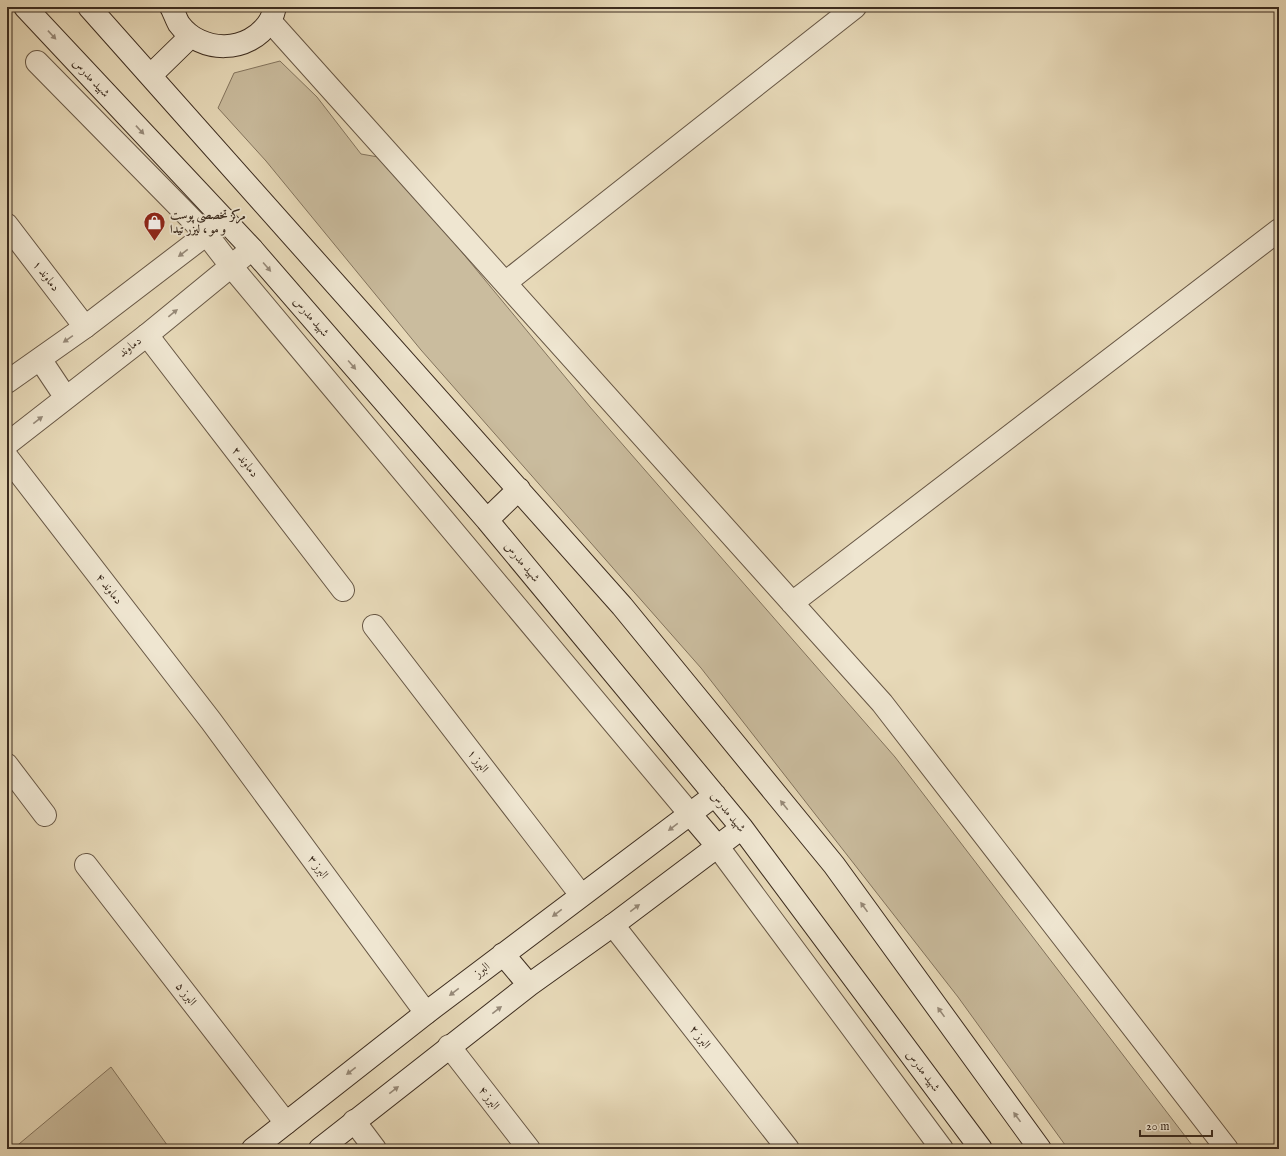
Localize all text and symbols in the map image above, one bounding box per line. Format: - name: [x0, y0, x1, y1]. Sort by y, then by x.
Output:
- one-way arrow: [47, 30, 56, 41]
- street label: شهید مدرس: [69, 55, 113, 101]
- one-way arrow: [136, 125, 145, 135]
- place label: مرکز تخصصی پوست و مو ، لیزر تیدا: [170, 208, 246, 237]
- shop icon: مرکز تخصصی پوست و مو ، لیزر تیدا: [142, 209, 168, 242]
- one-way arrow: [178, 249, 189, 257]
- street label: دماوند ۱: [29, 258, 63, 294]
- one-way arrow: [263, 261, 272, 272]
- street label: شهید مدرس: [290, 294, 332, 340]
- one-way arrow: [167, 309, 178, 318]
- street label: دماوند: [115, 333, 145, 361]
- one-way arrow: [63, 335, 73, 343]
- one-way arrow: [348, 359, 357, 370]
- one-way arrow: [32, 415, 43, 424]
- street label: دماوند ۲: [228, 444, 262, 480]
- street label: شهید مدرس: [501, 539, 543, 585]
- street label: دماوند ۴: [92, 571, 126, 607]
- street label: البرز ۱: [464, 746, 492, 776]
- street label: شهید مدرس: [707, 789, 749, 835]
- one-way arrow: [780, 799, 789, 810]
- one-way arrow: [667, 822, 678, 831]
- street label: البرز ۳: [304, 852, 332, 882]
- one-way arrow: [860, 902, 868, 912]
- one-way arrow: [630, 904, 641, 913]
- one-way arrow: [552, 909, 563, 917]
- street label: البرز: [470, 959, 493, 981]
- street label: البرز ۵: [172, 979, 200, 1009]
- one-way arrow: [448, 987, 459, 996]
- one-way arrow: [491, 1006, 502, 1014]
- one-way arrow: [937, 1007, 945, 1018]
- street label: البرز ۲: [686, 1022, 714, 1052]
- street label: شهید مدرس: [903, 1047, 943, 1095]
- one-way arrow: [346, 1067, 357, 1076]
- street label: البرز ۴: [475, 1083, 503, 1113]
- one-way arrow: [389, 1086, 400, 1094]
- one-way arrow: [1013, 1112, 1021, 1123]
- scale bar: [1140, 1112, 1212, 1138]
- text: 20 m: [1146, 1119, 1169, 1134]

